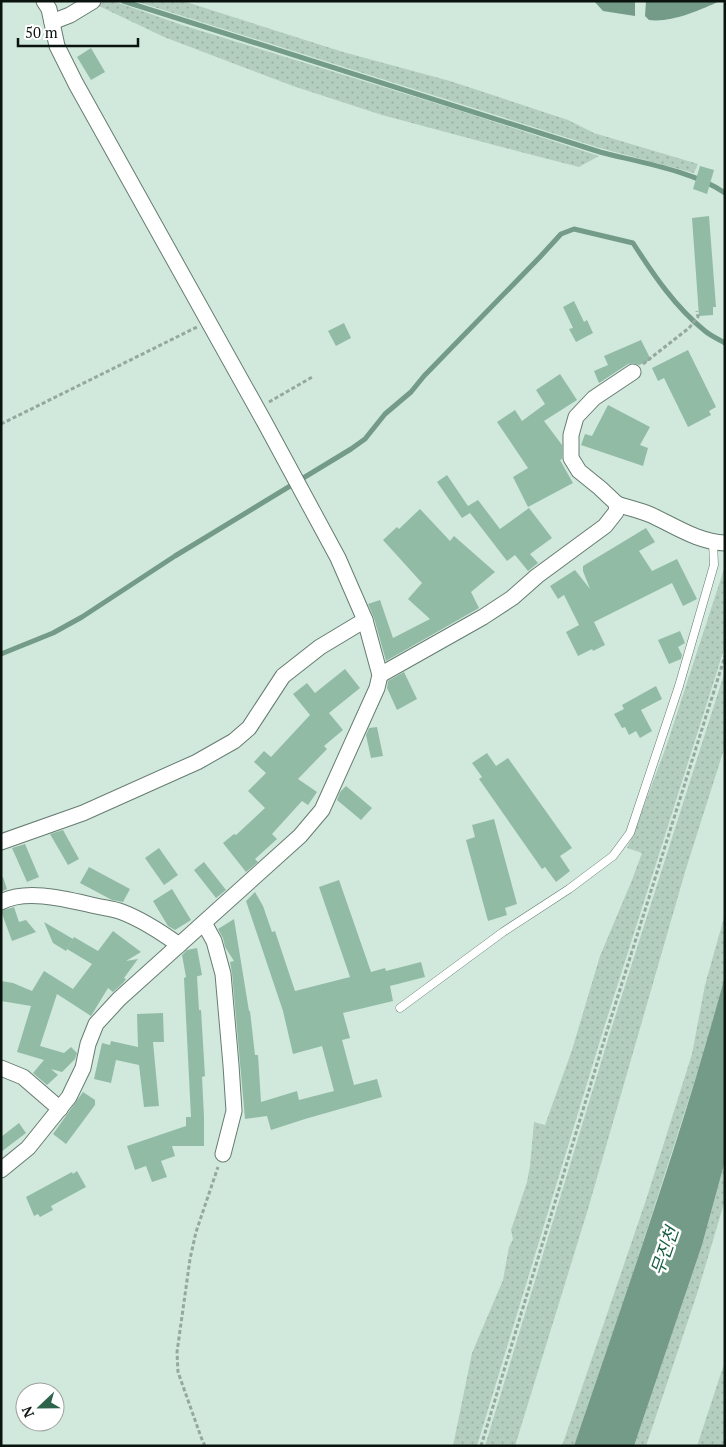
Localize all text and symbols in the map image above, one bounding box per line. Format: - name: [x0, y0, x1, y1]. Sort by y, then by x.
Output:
- scale bar: [18, 15, 138, 47]
- text: 50 m: [25, 22, 58, 42]
- water label: 무진천: [645, 1221, 684, 1278]
- north arrow: [15, 1382, 65, 1432]
- text: N: [17, 1403, 38, 1421]

